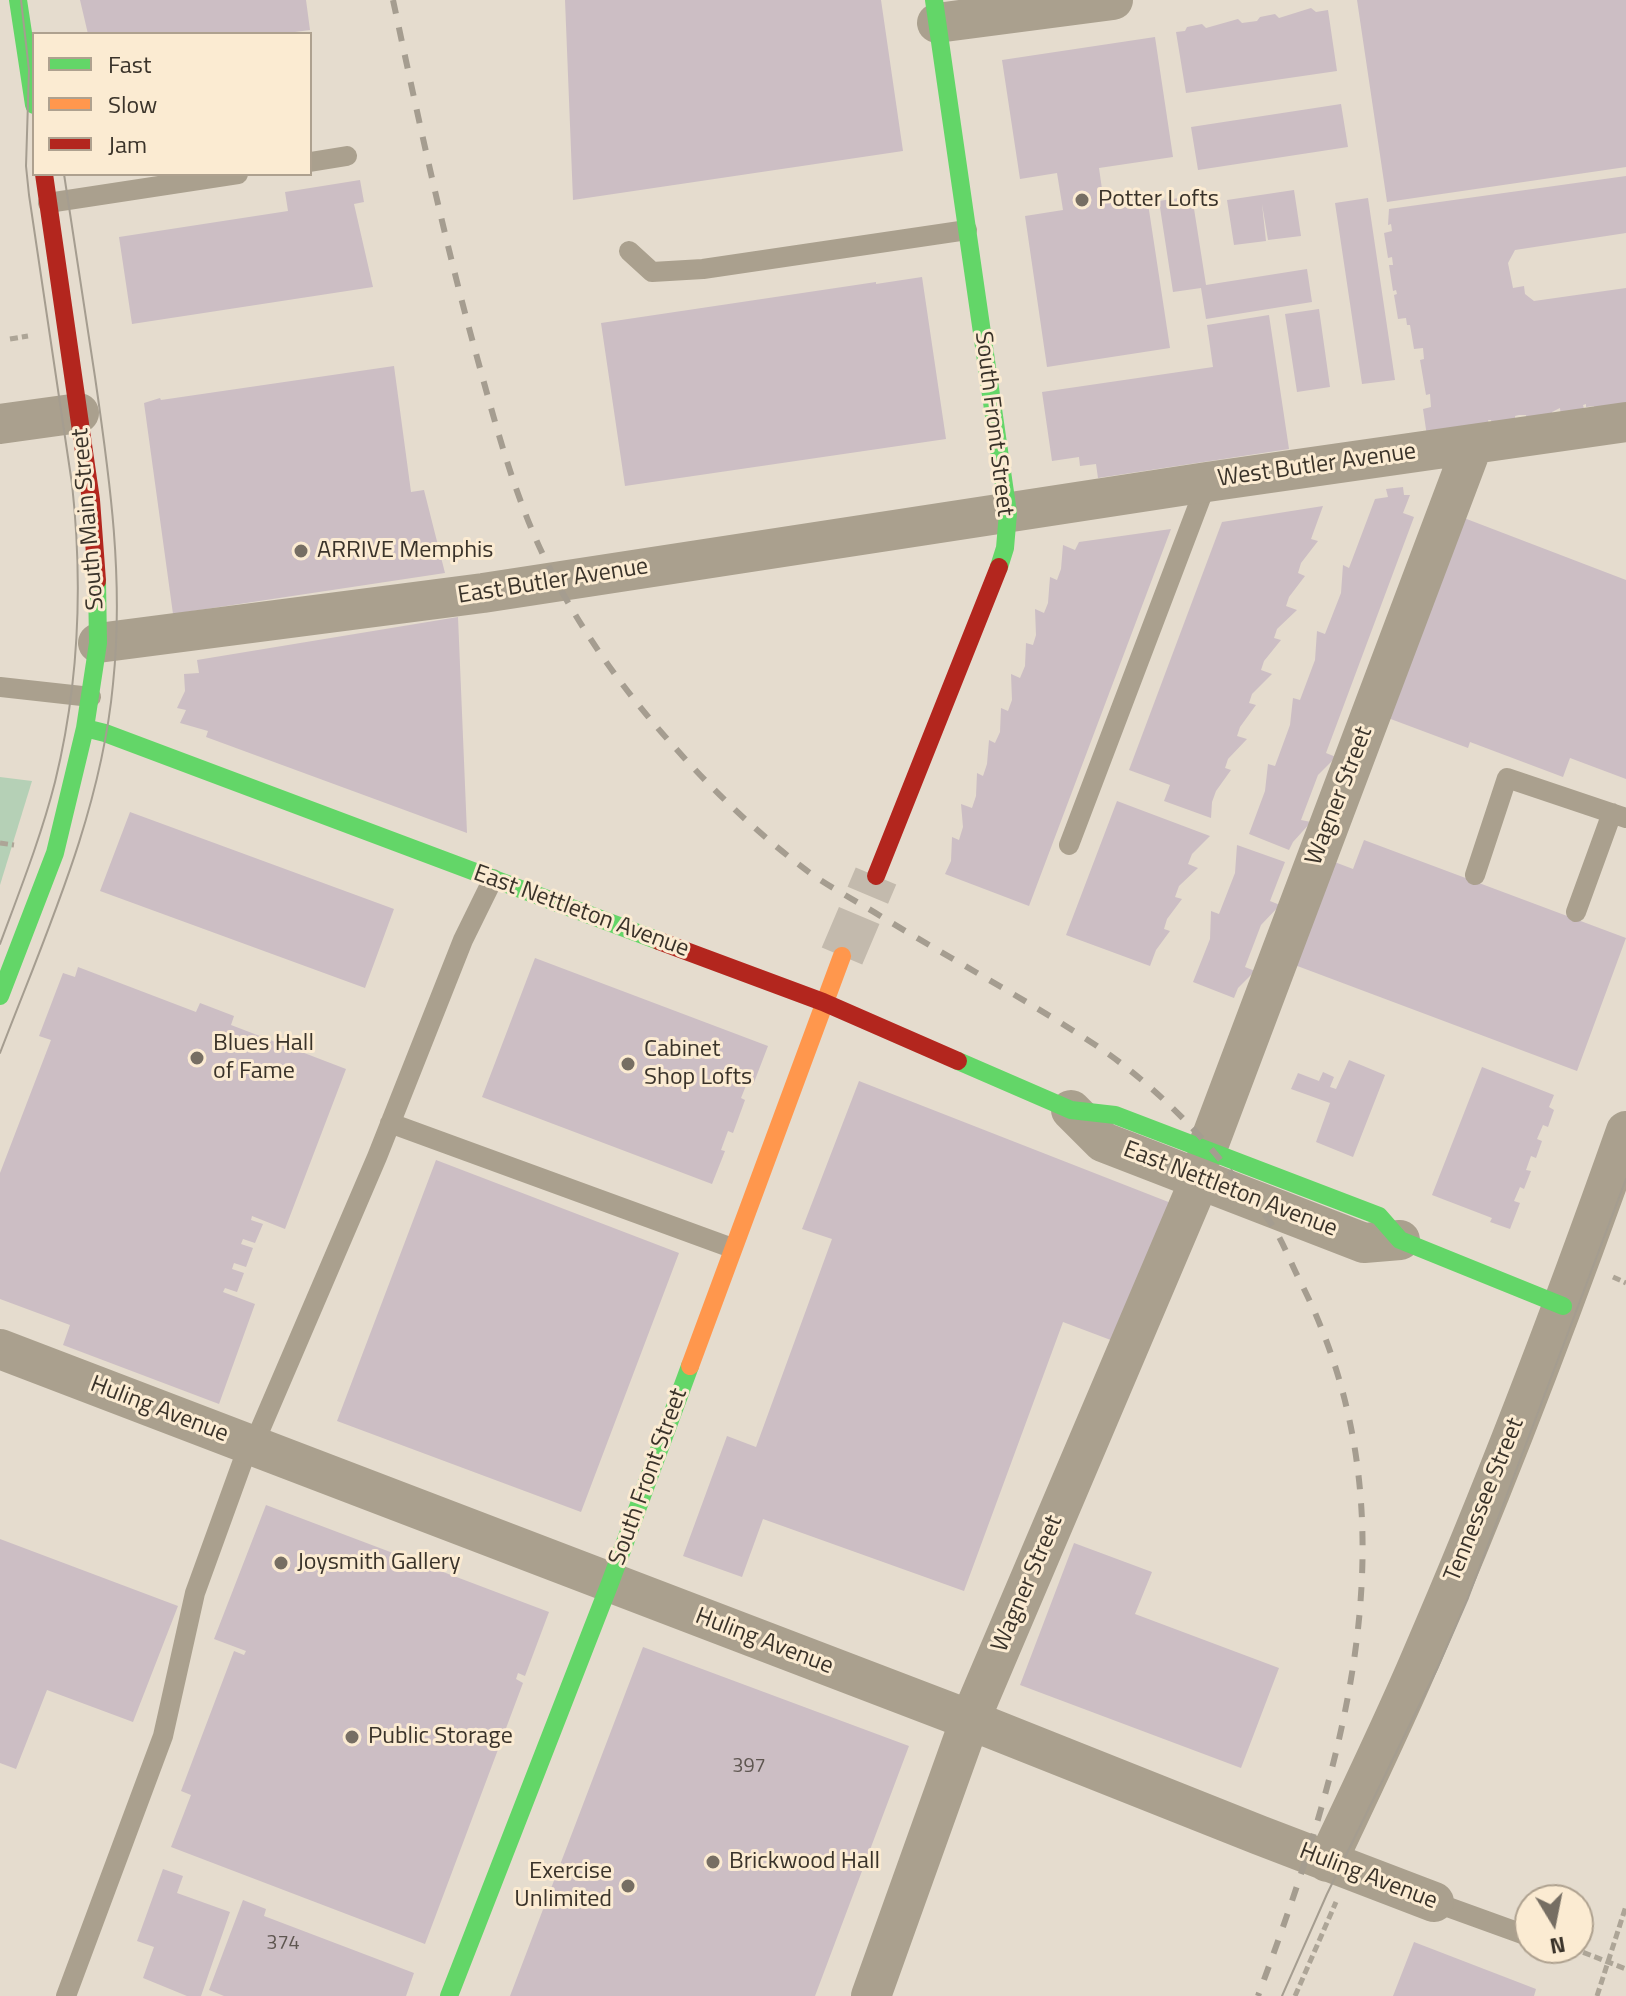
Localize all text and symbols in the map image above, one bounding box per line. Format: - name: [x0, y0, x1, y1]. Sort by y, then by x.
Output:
- legend: [32, 32, 312, 176]
- text: Fast: [108, 46, 151, 82]
- text: Slow: [108, 86, 157, 122]
- text: Jam: [108, 126, 147, 162]
- place label: Potter Lofts: [1098, 186, 1219, 214]
- marker: Potter Lofts: [1073, 191, 1091, 209]
- street label: South Front Street: [967, 330, 1019, 518]
- street label: South Main Street: [67, 427, 111, 611]
- street label: West Butler Avenue: [1216, 438, 1418, 494]
- place label: ARRIVE Memphis: [317, 537, 493, 565]
- marker: ARRIVE Memphis: [292, 542, 310, 560]
- street label: East Butler Avenue: [456, 553, 650, 611]
- street label: Wagner Street: [1300, 723, 1380, 869]
- street label: East Nettleton Avenue: [469, 860, 693, 964]
- place label: Blues Hall of Fame: [213, 1030, 314, 1086]
- place label: Cabinet Shop Lofts: [644, 1036, 752, 1092]
- marker: Blues Hall of Fame: [188, 1049, 206, 1067]
- marker: Cabinet Shop Lofts: [619, 1055, 637, 1073]
- street label: East Nettleton Avenue: [1119, 1136, 1341, 1244]
- street label: Huling Avenue: [86, 1371, 232, 1449]
- street label: South Front Street: [604, 1385, 694, 1569]
- street label: Tennessee Street: [1439, 1414, 1531, 1586]
- street label: Wagner Street: [986, 1511, 1070, 1657]
- place label: Joysmith Gallery: [297, 1549, 461, 1577]
- marker: Joysmith Gallery: [272, 1554, 290, 1572]
- street label: Huling Avenue: [691, 1603, 837, 1681]
- place label: Public Storage: [368, 1723, 513, 1751]
- marker: Public Storage: [343, 1728, 361, 1746]
- house number: 397: [732, 1755, 766, 1779]
- street label: Huling Avenue: [1295, 1838, 1441, 1916]
- place label: Brickwood Hall: [729, 1848, 880, 1876]
- marker: Brickwood Hall: [704, 1853, 722, 1871]
- place label: Exercise Unlimited: [514, 1858, 612, 1914]
- marker: Exercise Unlimited: [619, 1877, 637, 1895]
- north arrow: [1514, 1884, 1594, 1964]
- text: N: [1547, 1928, 1568, 1964]
- house number: 374: [266, 1932, 300, 1956]

